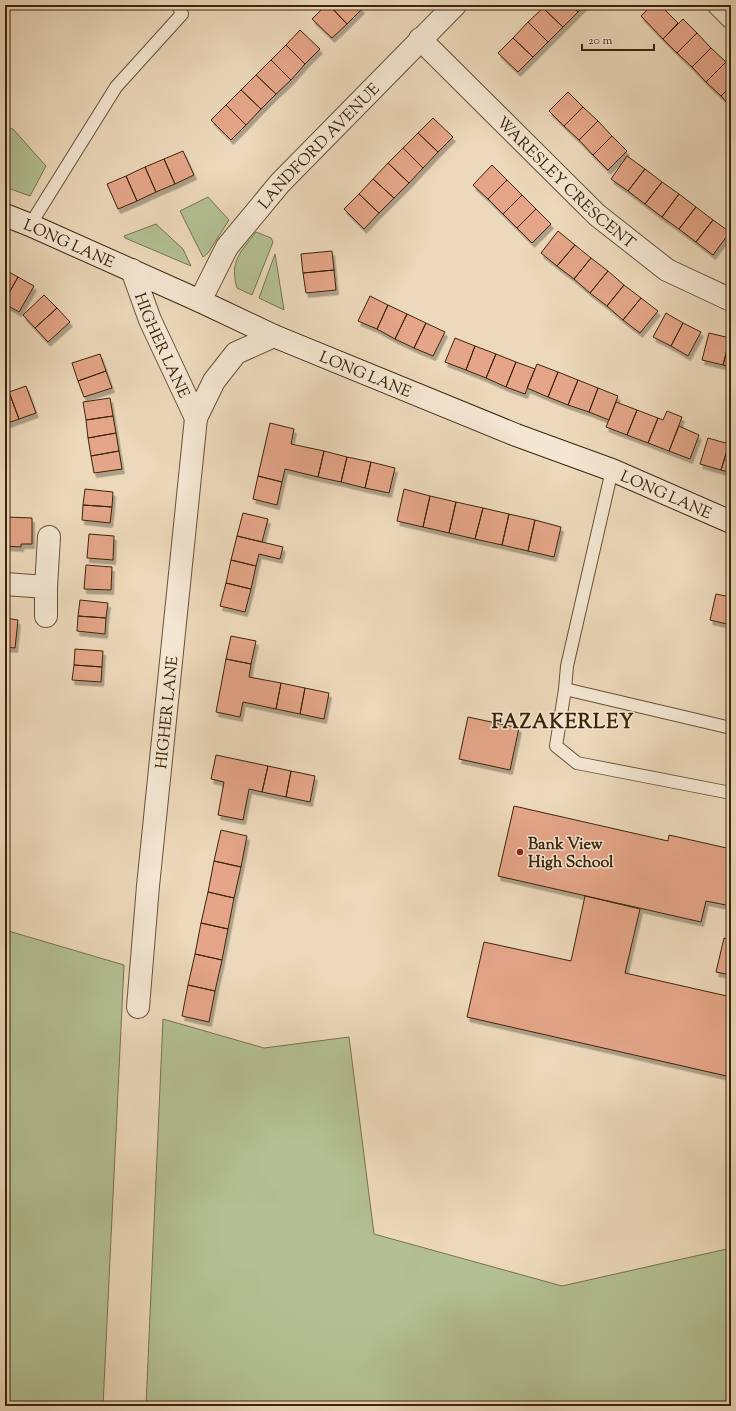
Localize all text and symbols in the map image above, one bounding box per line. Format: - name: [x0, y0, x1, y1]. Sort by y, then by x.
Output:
- scale bar: [582, 26, 654, 52]
- text: 20 m: [588, 32, 613, 50]
- street label: LANDFORD AVENUE: [254, 79, 386, 215]
- street label: WARESLEY CRESCENT: [490, 112, 640, 255]
- street label: LONG LANE: [20, 215, 118, 275]
- street label: HIGHER LANE: [127, 290, 194, 403]
- street label: LONG LANE: [315, 347, 414, 405]
- street label: LONG LANE: [616, 466, 715, 526]
- street label: HIGHER LANE: [151, 655, 186, 770]
- district label: FAZAKERLEY: [492, 709, 634, 738]
- place label: Bank View High School: [528, 834, 614, 875]
- marker: Bank View High School: [515, 847, 525, 857]

